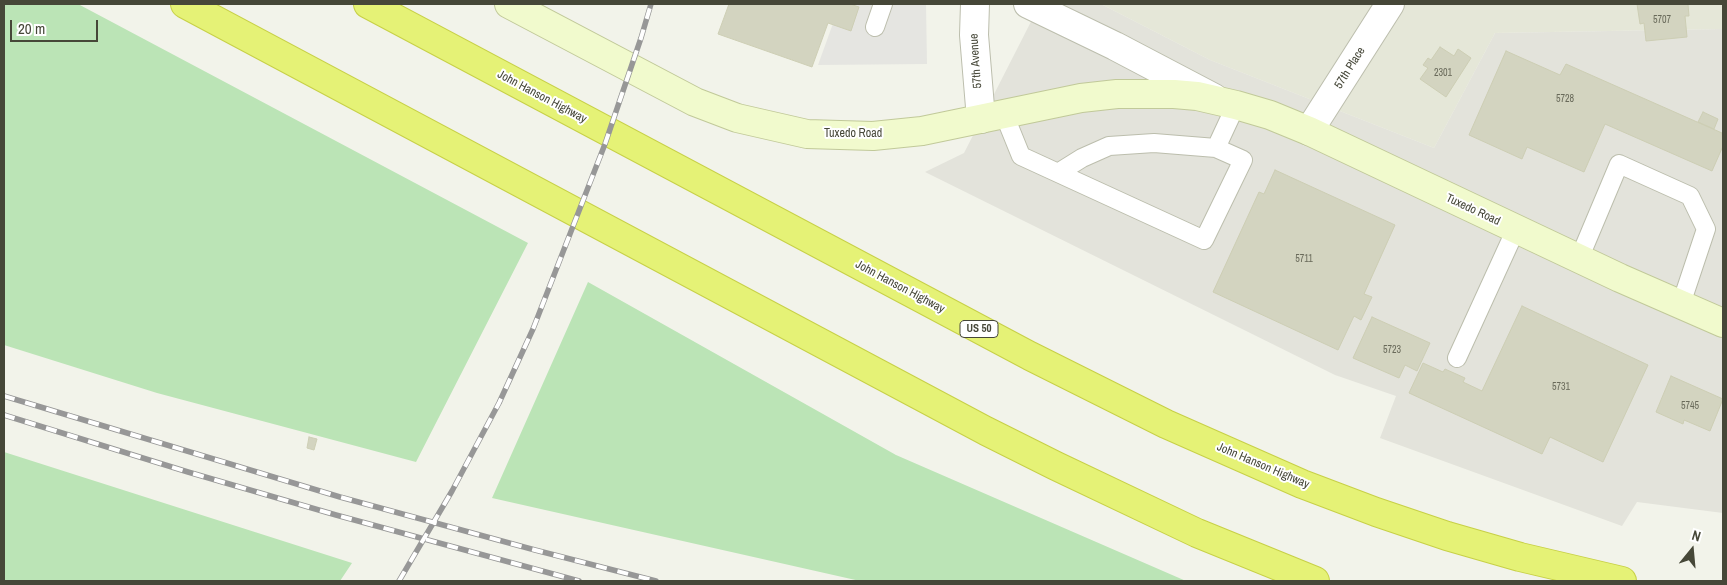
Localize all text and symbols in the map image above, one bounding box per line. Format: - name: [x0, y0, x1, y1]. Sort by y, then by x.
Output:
- scale bar: [12, 10, 100, 42]
- house number: 5707: [1653, 14, 1671, 26]
- text: 20 m: [18, 18, 45, 39]
- street label: 57th Avenue: [967, 33, 985, 89]
- street label: 57th Place: [1332, 44, 1368, 92]
- street label: John Hanson Highway: [495, 67, 589, 127]
- house number: 2301: [1434, 67, 1452, 79]
- house number: 5728: [1556, 93, 1574, 105]
- street label: Tuxedo Road: [824, 127, 882, 141]
- street label: Tuxedo Road: [1444, 191, 1502, 229]
- house number: 5711: [1295, 253, 1313, 265]
- street label: John Hanson Highway: [853, 257, 947, 317]
- road number: US 50: [960, 320, 998, 338]
- house number: 5723: [1383, 344, 1401, 356]
- house number: 5731: [1552, 381, 1570, 393]
- house number: 5745: [1681, 400, 1699, 412]
- street label: John Hanson Highway: [1215, 440, 1311, 492]
- north arrow: [1667, 525, 1717, 575]
- text: N: [1690, 526, 1703, 545]

